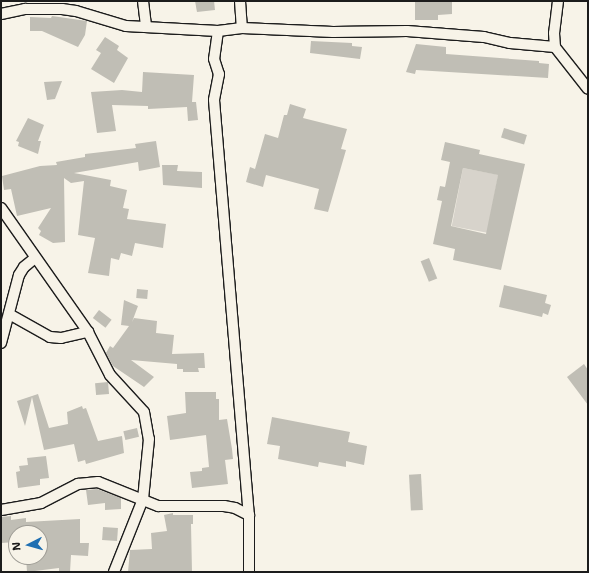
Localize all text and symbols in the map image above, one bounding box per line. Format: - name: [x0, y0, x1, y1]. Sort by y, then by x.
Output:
- north arrow: [8, 525, 48, 565]
- text: N: [9, 541, 24, 551]

